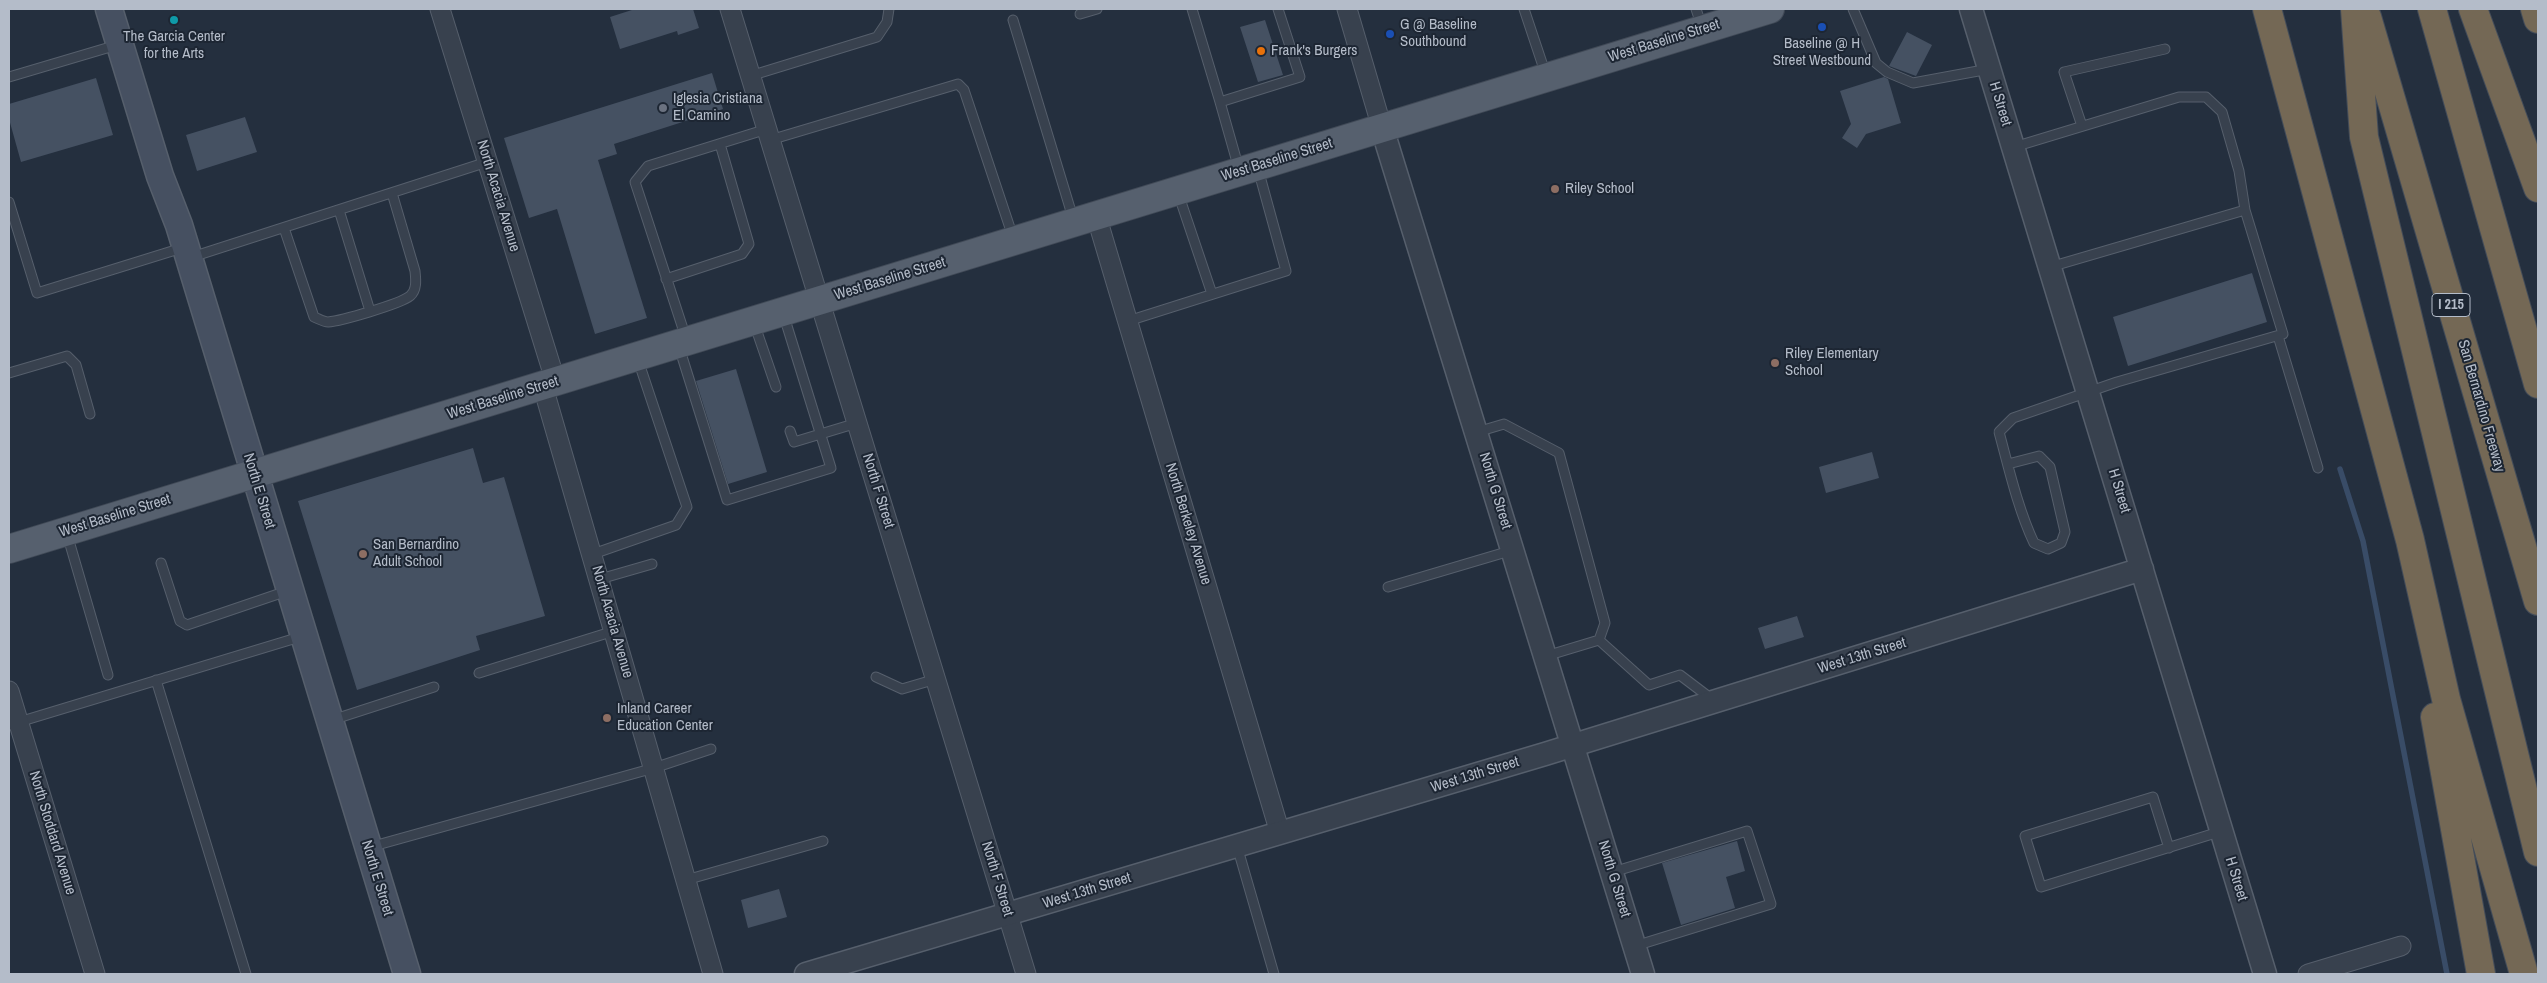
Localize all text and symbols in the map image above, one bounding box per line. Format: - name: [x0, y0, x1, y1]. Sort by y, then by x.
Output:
- marker: The Garcia Center for the Arts: [168, 14, 180, 26]
- place label: G @ Baseline Southbound: [1400, 16, 1477, 51]
- street label: West Baseline Street: [1606, 16, 1722, 66]
- marker: Baseline @ H Street Westbound: [1816, 21, 1828, 33]
- place label: The Garcia Center for the Arts: [123, 28, 225, 63]
- marker: G @ Baseline Southbound: [1384, 28, 1396, 40]
- place label: Baseline @ H Street Westbound: [1773, 35, 1871, 70]
- place label: Frank's Burgers: [1271, 42, 1357, 60]
- marker: Frank's Burgers: [1255, 45, 1267, 57]
- street label: H Street: [1985, 80, 2015, 128]
- place label: Iglesia Cristiana El Camino: [673, 90, 763, 125]
- marker: Iglesia Cristiana El Camino: [657, 102, 669, 114]
- street label: West Baseline Street: [1219, 135, 1335, 185]
- street label: North Acacia Avenue: [472, 138, 524, 254]
- place label: Riley School: [1565, 180, 1634, 198]
- marker: Riley School: [1549, 183, 1561, 195]
- street label: West Baseline Street: [832, 254, 948, 304]
- road number: I 215: [2432, 294, 2470, 316]
- street label: San Bernardino Freeway: [2454, 338, 2508, 474]
- place label: Riley Elementary School: [1785, 345, 1879, 380]
- marker: Riley Elementary School: [1769, 357, 1781, 369]
- street label: West Baseline Street: [445, 373, 561, 423]
- street label: North G Street: [1475, 450, 1515, 532]
- street label: North E Street: [239, 451, 279, 531]
- street label: North F Street: [858, 451, 898, 531]
- street label: North Berkeley Avenue: [1161, 461, 1215, 587]
- street label: H Street: [2104, 467, 2134, 515]
- street label: West Baseline Street: [57, 491, 173, 541]
- place label: San Bernardino Adult School: [373, 536, 459, 571]
- marker: San Bernardino Adult School: [357, 548, 369, 560]
- street label: North Acacia Avenue: [587, 564, 637, 680]
- street label: West 13th Street: [1816, 634, 1908, 678]
- place label: Inland Career Education Center: [617, 700, 713, 735]
- marker: Inland Career Education Center: [601, 712, 613, 724]
- street label: West 13th Street: [1429, 753, 1521, 797]
- street label: North Stoddard Avenue: [25, 769, 79, 897]
- street label: North E Street: [357, 838, 397, 918]
- street label: North G Street: [1594, 838, 1634, 920]
- street label: North F Street: [977, 839, 1017, 919]
- street label: H Street: [2221, 855, 2251, 903]
- street label: West 13th Street: [1041, 869, 1133, 913]

